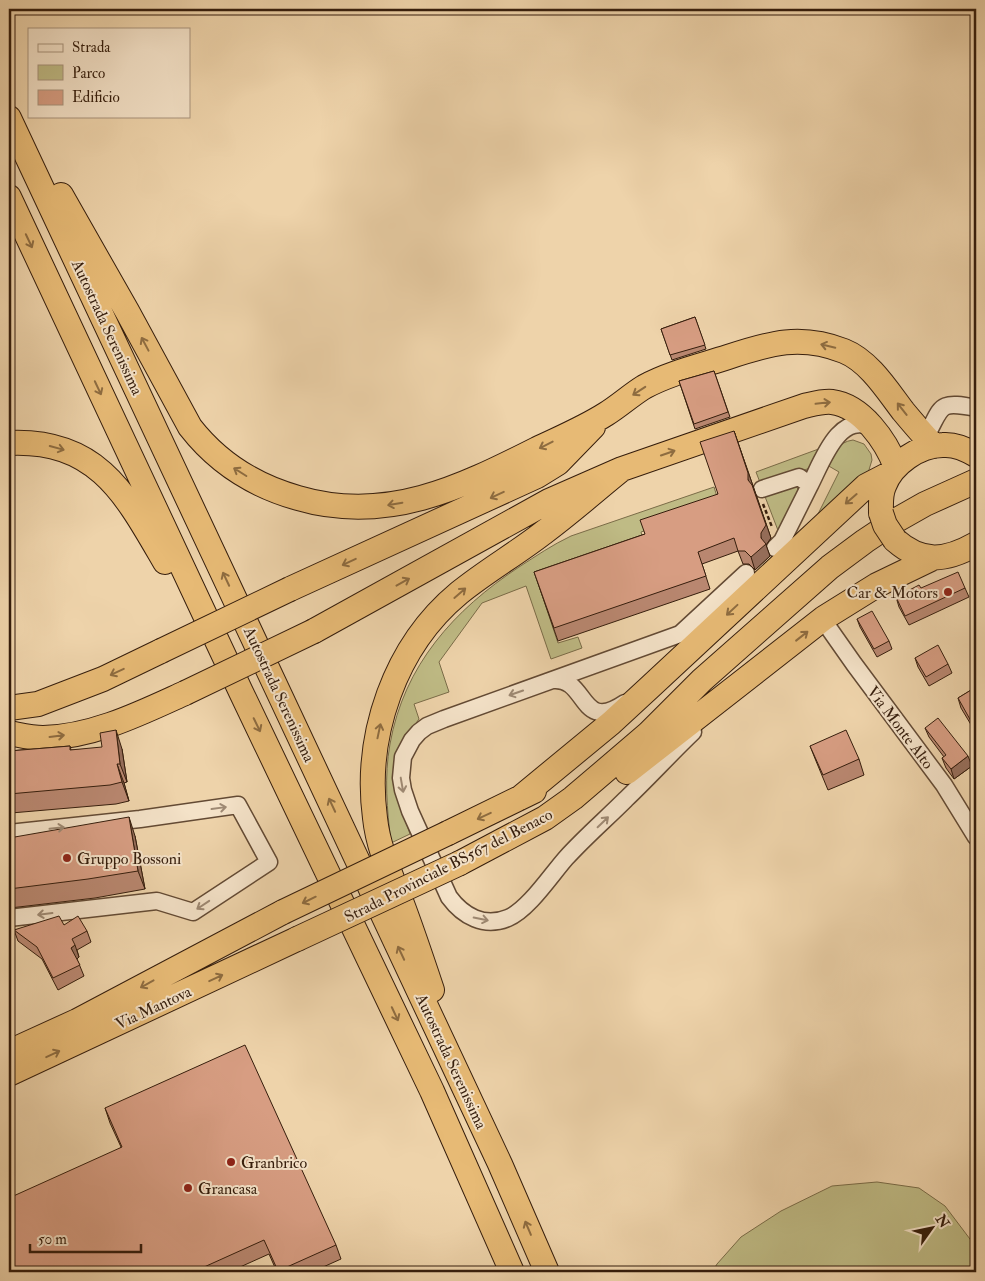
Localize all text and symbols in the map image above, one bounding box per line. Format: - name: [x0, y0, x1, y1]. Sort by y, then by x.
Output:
- legend: [28, 28, 190, 118]
- text: Strada: [72, 38, 111, 57]
- text: Parco: [72, 64, 105, 83]
- text: Edificio: [72, 88, 120, 107]
- one-way arrow: [25, 233, 35, 248]
- street label: Autostrada Serenissima: [67, 256, 147, 399]
- one-way arrow: [140, 336, 150, 351]
- one-way arrow: [820, 341, 836, 350]
- one-way arrow: [94, 380, 104, 395]
- one-way arrow: [632, 386, 646, 396]
- one-way arrow: [815, 398, 831, 408]
- one-way arrow: [896, 403, 907, 416]
- one-way arrow: [538, 440, 553, 450]
- one-way arrow: [48, 444, 64, 453]
- one-way arrow: [660, 447, 676, 457]
- one-way arrow: [233, 467, 247, 477]
- one-way arrow: [489, 490, 504, 500]
- one-way arrow: [844, 494, 857, 505]
- one-way arrow: [387, 500, 403, 510]
- one-way arrow: [342, 558, 357, 568]
- one-way arrow: [221, 572, 231, 587]
- one-way arrow: [395, 577, 410, 587]
- place label: Car & Motors: [847, 583, 938, 603]
- marker: Car & Motors: [942, 586, 954, 598]
- one-way arrow: [453, 588, 466, 599]
- one-way arrow: [725, 604, 738, 616]
- street label: Autostrada Serenissima: [239, 623, 319, 766]
- one-way arrow: [795, 630, 808, 641]
- one-way arrow: [110, 668, 125, 677]
- street label: Via Monte Alto: [863, 682, 938, 773]
- one-way arrow: [508, 689, 524, 698]
- one-way arrow: [252, 717, 262, 732]
- one-way arrow: [375, 723, 384, 739]
- one-way arrow: [49, 731, 65, 741]
- one-way arrow: [398, 777, 408, 793]
- one-way arrow: [327, 798, 337, 813]
- one-way arrow: [210, 803, 226, 813]
- street label: Strada Provinciale BS567 del Benaco: [341, 804, 556, 927]
- one-way arrow: [477, 812, 492, 821]
- one-way arrow: [596, 816, 609, 828]
- one-way arrow: [49, 823, 65, 832]
- place label: Gruppo Bossoni: [77, 849, 181, 870]
- marker: Gruppo Bossoni: [61, 852, 73, 864]
- one-way arrow: [302, 895, 317, 905]
- one-way arrow: [196, 900, 210, 911]
- one-way arrow: [38, 909, 54, 919]
- one-way arrow: [473, 915, 489, 925]
- one-way arrow: [395, 946, 405, 961]
- one-way arrow: [208, 972, 223, 982]
- one-way arrow: [140, 980, 155, 989]
- street label: Via Mantova: [112, 981, 195, 1034]
- street label: Autostrada Serenissima: [411, 990, 491, 1133]
- one-way arrow: [391, 1006, 400, 1021]
- one-way arrow: [45, 1048, 60, 1058]
- place label: Granbrico: [241, 1153, 308, 1173]
- marker: Granbrico: [225, 1156, 237, 1168]
- place label: Grancasa: [198, 1179, 258, 1199]
- marker: Grancasa: [182, 1182, 194, 1194]
- north arrow: [908, 1204, 958, 1254]
- text: N: [931, 1210, 953, 1231]
- one-way arrow: [522, 1220, 531, 1235]
- scale bar: [30, 1221, 141, 1253]
- text: 50 m: [38, 1230, 67, 1249]

